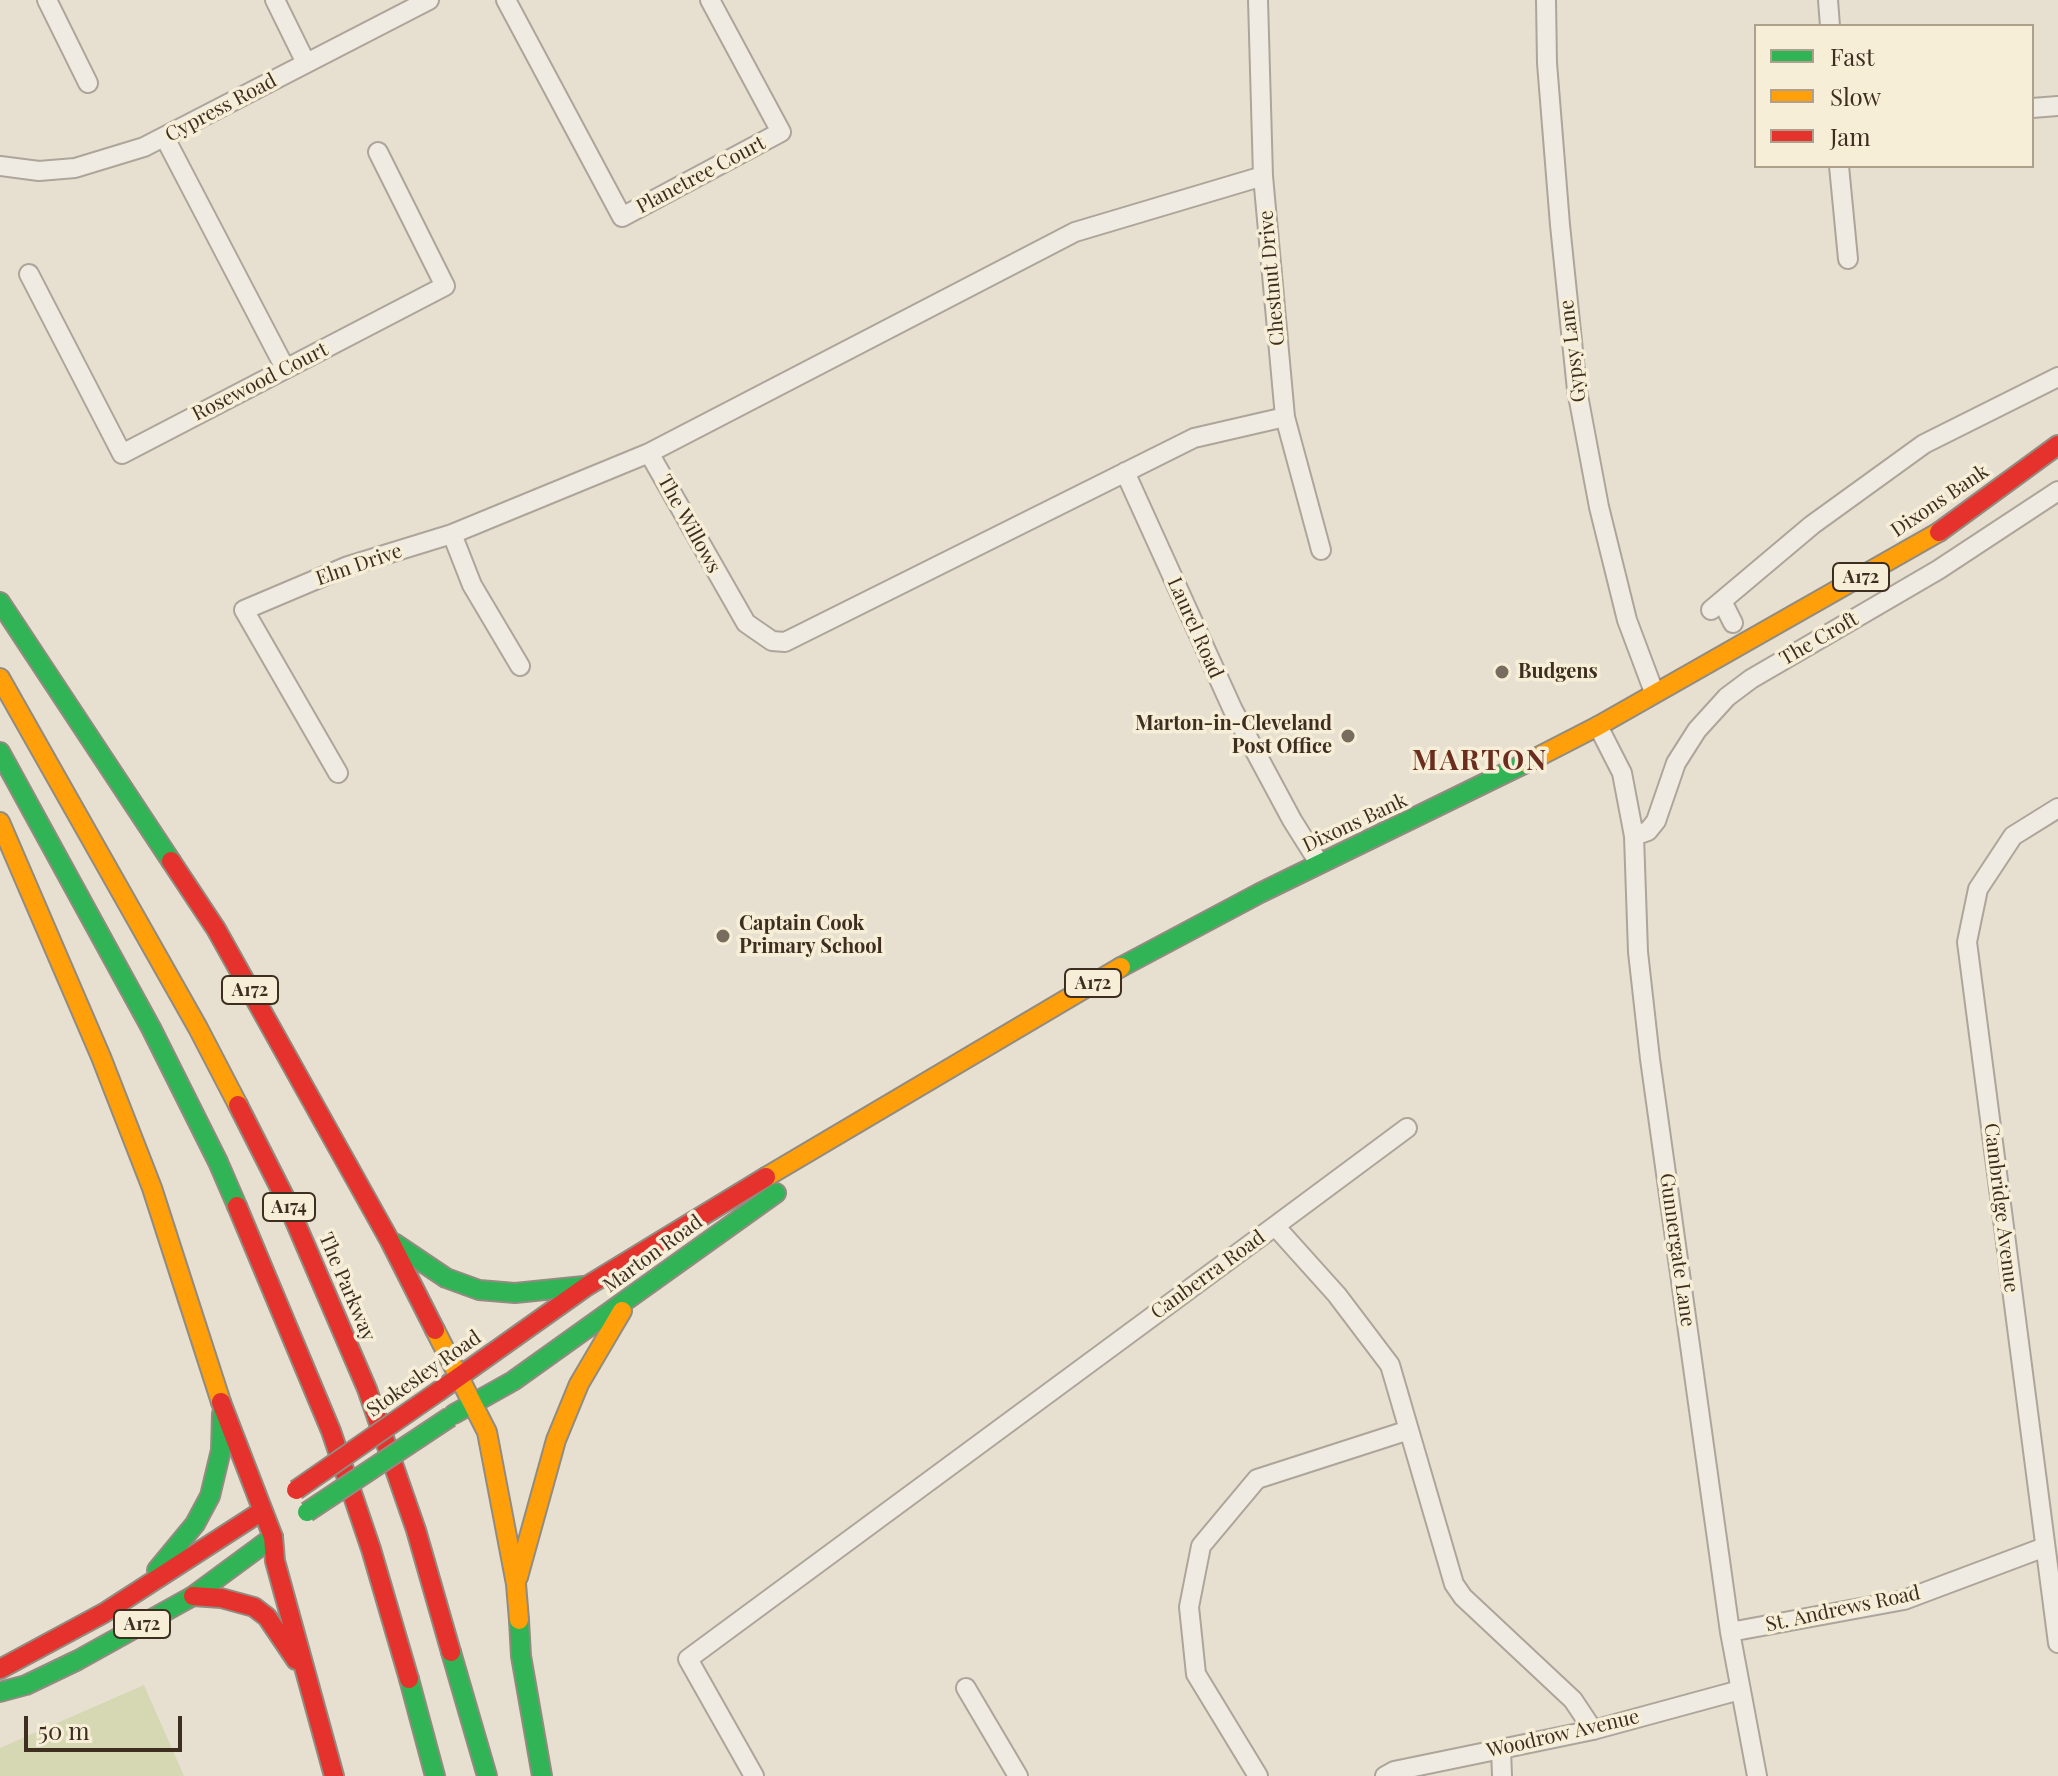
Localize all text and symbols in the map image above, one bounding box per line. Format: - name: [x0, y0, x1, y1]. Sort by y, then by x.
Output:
- legend: [1754, 24, 2034, 168]
- text: Fast: [1830, 40, 1875, 72]
- street label: Cypress Road: [161, 69, 281, 147]
- text: Slow: [1830, 80, 1881, 112]
- text: Jam: [1830, 120, 1871, 152]
- street label: Planetree Court: [633, 131, 769, 219]
- street label: Chestnut Drive: [1254, 209, 1290, 347]
- street label: Gypsy Lane: [1555, 298, 1591, 404]
- street label: Rosewood Court: [188, 337, 332, 427]
- street label: Dixons Bank: [1887, 460, 1993, 542]
- street label: The Willows: [652, 471, 726, 577]
- street label: Elm Drive: [313, 539, 405, 591]
- road number: A172: [1833, 563, 1889, 591]
- street label: Laurel Road: [1162, 574, 1228, 682]
- street label: The Croft: [1776, 607, 1862, 671]
- place label: Budgens: [1518, 660, 1598, 684]
- marker: Budgens: [1493, 663, 1511, 681]
- place label: Marton-in-Cleveland Post Office: [1135, 712, 1332, 759]
- marker: Marton-in-Cleveland Post Office: [1339, 727, 1357, 745]
- district label: MARTON: [1412, 744, 1548, 778]
- street label: Dixons Bank: [1299, 788, 1411, 858]
- place label: Captain Cook Primary School: [739, 912, 883, 959]
- marker: Captain Cook Primary School: [714, 927, 732, 945]
- road number: A172: [1065, 969, 1121, 997]
- road number: A172: [222, 976, 278, 1004]
- street label: Cambridge Avenue: [1979, 1122, 2023, 1294]
- street label: Gunnergate Lane: [1654, 1172, 1700, 1328]
- road number: A174: [263, 1193, 315, 1221]
- street label: Marton Road: [599, 1210, 707, 1298]
- street label: Canberra Road: [1146, 1226, 1270, 1324]
- street label: The Parkway: [313, 1229, 381, 1345]
- street label: Stokesley Road: [362, 1326, 486, 1422]
- street label: St. Andrews Road: [1764, 1581, 1922, 1637]
- road number: A172: [114, 1610, 170, 1638]
- scale bar: [28, 1700, 186, 1750]
- street label: Woodrow Avenue: [1484, 1705, 1642, 1763]
- text: 50 m: [38, 1714, 90, 1746]

